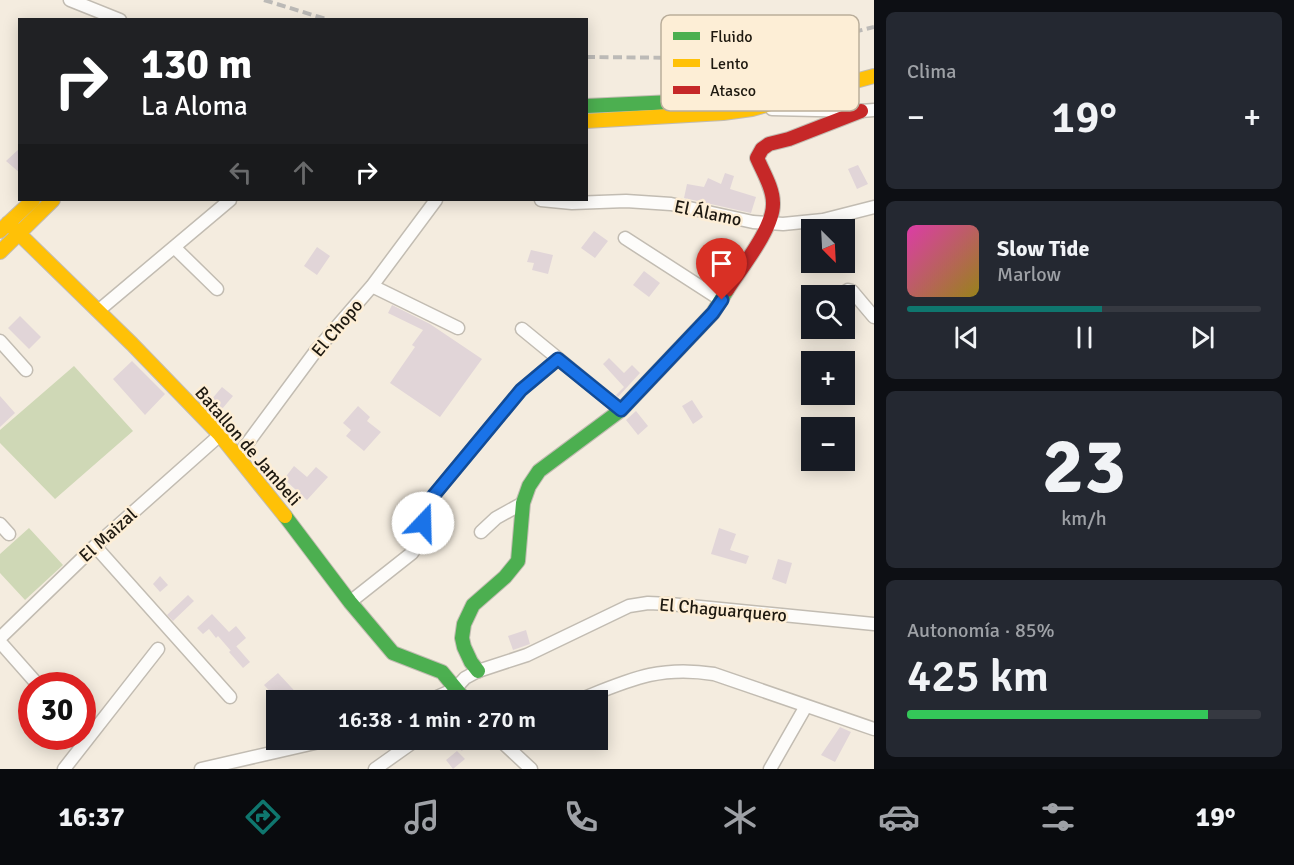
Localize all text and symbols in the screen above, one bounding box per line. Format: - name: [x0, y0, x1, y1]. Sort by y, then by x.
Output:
- legend: [661, 15, 859, 111]
- text: Fluido: [710, 27, 753, 47]
- text: 130 m: [141, 39, 252, 90]
- icon: right: [42, 42, 120, 120]
- text: Lento: [710, 54, 748, 74]
- text: Clima: [907, 59, 956, 84]
- text: Atasco: [710, 81, 756, 101]
- text: La Aloma: [141, 90, 248, 123]
- text: 19°: [1051, 90, 1117, 145]
- text: −: [907, 97, 925, 138]
- text: +: [1243, 97, 1261, 138]
- icon: left: [224, 156, 257, 189]
- icon: ahead: [287, 156, 320, 189]
- icon: right: [350, 156, 383, 189]
- street label: El Álamo: [672, 195, 744, 231]
- north arrow: [801, 219, 855, 273]
- map controls: [801, 219, 855, 471]
- text: Slow Tide: [997, 235, 1089, 262]
- pin: [696, 238, 747, 300]
- icon: arrive: [705, 247, 738, 280]
- text: Marlow: [997, 262, 1061, 287]
- button: search: [801, 285, 855, 339]
- street label: El Chopo: [307, 295, 367, 361]
- icon: previous: [950, 321, 983, 354]
- icon: pause: [1068, 321, 1101, 354]
- icon: next: [1186, 321, 1219, 354]
- button: +: [801, 351, 855, 405]
- street label: Batallon de Jambeli: [190, 382, 306, 510]
- button: −: [801, 417, 855, 471]
- text: 23: [1042, 419, 1126, 515]
- position arrow: [391, 491, 455, 555]
- street label: El Maizal: [74, 503, 142, 567]
- text: km/h: [1061, 506, 1107, 531]
- street label: El Chaguarquero: [658, 593, 788, 627]
- text: Autonomía · 85%: [907, 618, 1055, 643]
- text: 425 km: [907, 649, 1049, 704]
- speed limit sign: 30: [18, 672, 96, 750]
- text: 16:38 · 1 min · 270 m: [338, 706, 536, 733]
- icon: directions: [242, 796, 284, 838]
- icon: music: [401, 796, 443, 838]
- icon: phone: [560, 796, 602, 838]
- icon: climate: [719, 796, 761, 838]
- icon: car: [878, 796, 920, 838]
- icon: filters: [1037, 796, 1079, 838]
- text: 16:37: [58, 801, 125, 834]
- text: 19°: [1196, 801, 1236, 834]

